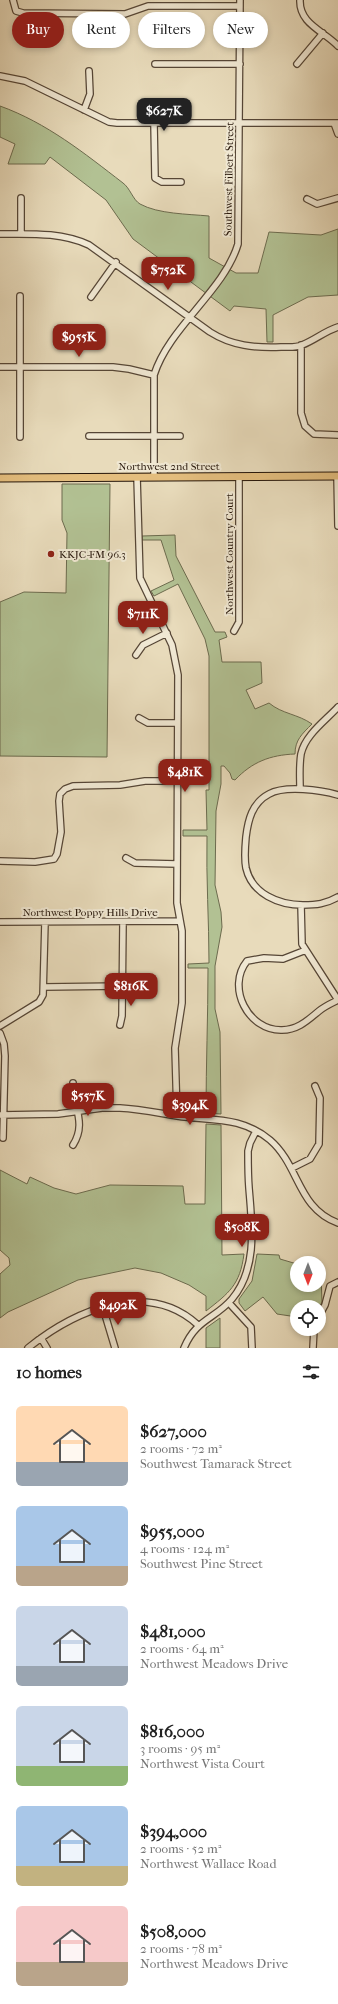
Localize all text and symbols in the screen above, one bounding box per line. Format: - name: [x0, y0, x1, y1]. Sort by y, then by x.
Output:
- chip: Buy: [12, 12, 64, 48]
- chip: Rent: [72, 12, 130, 48]
- chip: Filters: [138, 12, 205, 48]
- chip: New: [213, 12, 268, 48]
- pin: $627K: [136, 98, 192, 132]
- text: $627K: [146, 103, 182, 118]
- street label: Southwest Filbert Street: [222, 122, 236, 236]
- pin: $752K: [140, 257, 196, 291]
- text: $752K: [150, 262, 186, 277]
- pin: $955K: [51, 324, 107, 358]
- text: $955K: [62, 329, 96, 344]
- street label: Northwest 2nd Street: [118, 460, 220, 473]
- street label: Northwest Country Court: [223, 493, 236, 615]
- place label: KKJC-FM 96.3: [59, 548, 126, 561]
- marker: KKJC-FM 96.3: [46, 549, 56, 559]
- pin: $711K: [115, 601, 171, 635]
- text: $711K: [127, 606, 159, 621]
- pin: $481K: [157, 759, 213, 793]
- text: $481K: [167, 764, 203, 779]
- street label: Northwest Poppy Hills Drive: [22, 906, 158, 919]
- pin: $816K: [103, 973, 159, 1007]
- text: $816K: [114, 978, 148, 993]
- pin: $557K: [60, 1083, 116, 1117]
- text: $557K: [71, 1088, 105, 1103]
- pin: $394K: [162, 1092, 218, 1126]
- text: $394K: [172, 1097, 208, 1112]
- pin: $508K: [214, 1214, 270, 1248]
- text: $508K: [224, 1219, 260, 1234]
- north arrow: [290, 1256, 326, 1292]
- map controls: [290, 1256, 326, 1336]
- pin: $492K: [90, 1292, 146, 1326]
- text: $492K: [99, 1297, 137, 1312]
- button: locate: [290, 1300, 326, 1336]
- icon: filters: [300, 1361, 322, 1383]
- text: 10 homes: [16, 1362, 82, 1382]
- text: $627,000: [140, 1421, 207, 1441]
- icon: home: [48, 1422, 96, 1470]
- text: 2 rooms · 72 m²: [140, 1441, 222, 1456]
- text: Southwest Tamarack Street: [140, 1456, 292, 1471]
- text: $955,000: [140, 1521, 205, 1541]
- icon: home: [48, 1522, 96, 1570]
- text: 4 rooms · 124 m²: [140, 1541, 229, 1556]
- text: Southwest Pine Street: [140, 1556, 263, 1571]
- text: $481,000: [140, 1621, 206, 1641]
- icon: home: [48, 1622, 96, 1670]
- text: 2 rooms · 64 m²: [140, 1641, 224, 1656]
- text: Northwest Meadows Drive: [140, 1656, 288, 1671]
- text: $816,000: [140, 1721, 205, 1741]
- icon: home: [48, 1722, 96, 1770]
- text: 3 rooms · 95 m²: [140, 1741, 220, 1756]
- text: Northwest Vista Court: [140, 1756, 265, 1771]
- text: $394,000: [140, 1821, 207, 1841]
- icon: home: [48, 1822, 96, 1870]
- text: 2 rooms · 52 m²: [140, 1841, 221, 1856]
- text: Northwest Wallace Road: [140, 1856, 276, 1871]
- text: $508,000: [140, 1921, 206, 1941]
- icon: home: [48, 1922, 96, 1970]
- text: 2 rooms · 78 m²: [140, 1941, 222, 1956]
- text: Northwest Meadows Drive: [140, 1956, 288, 1971]

